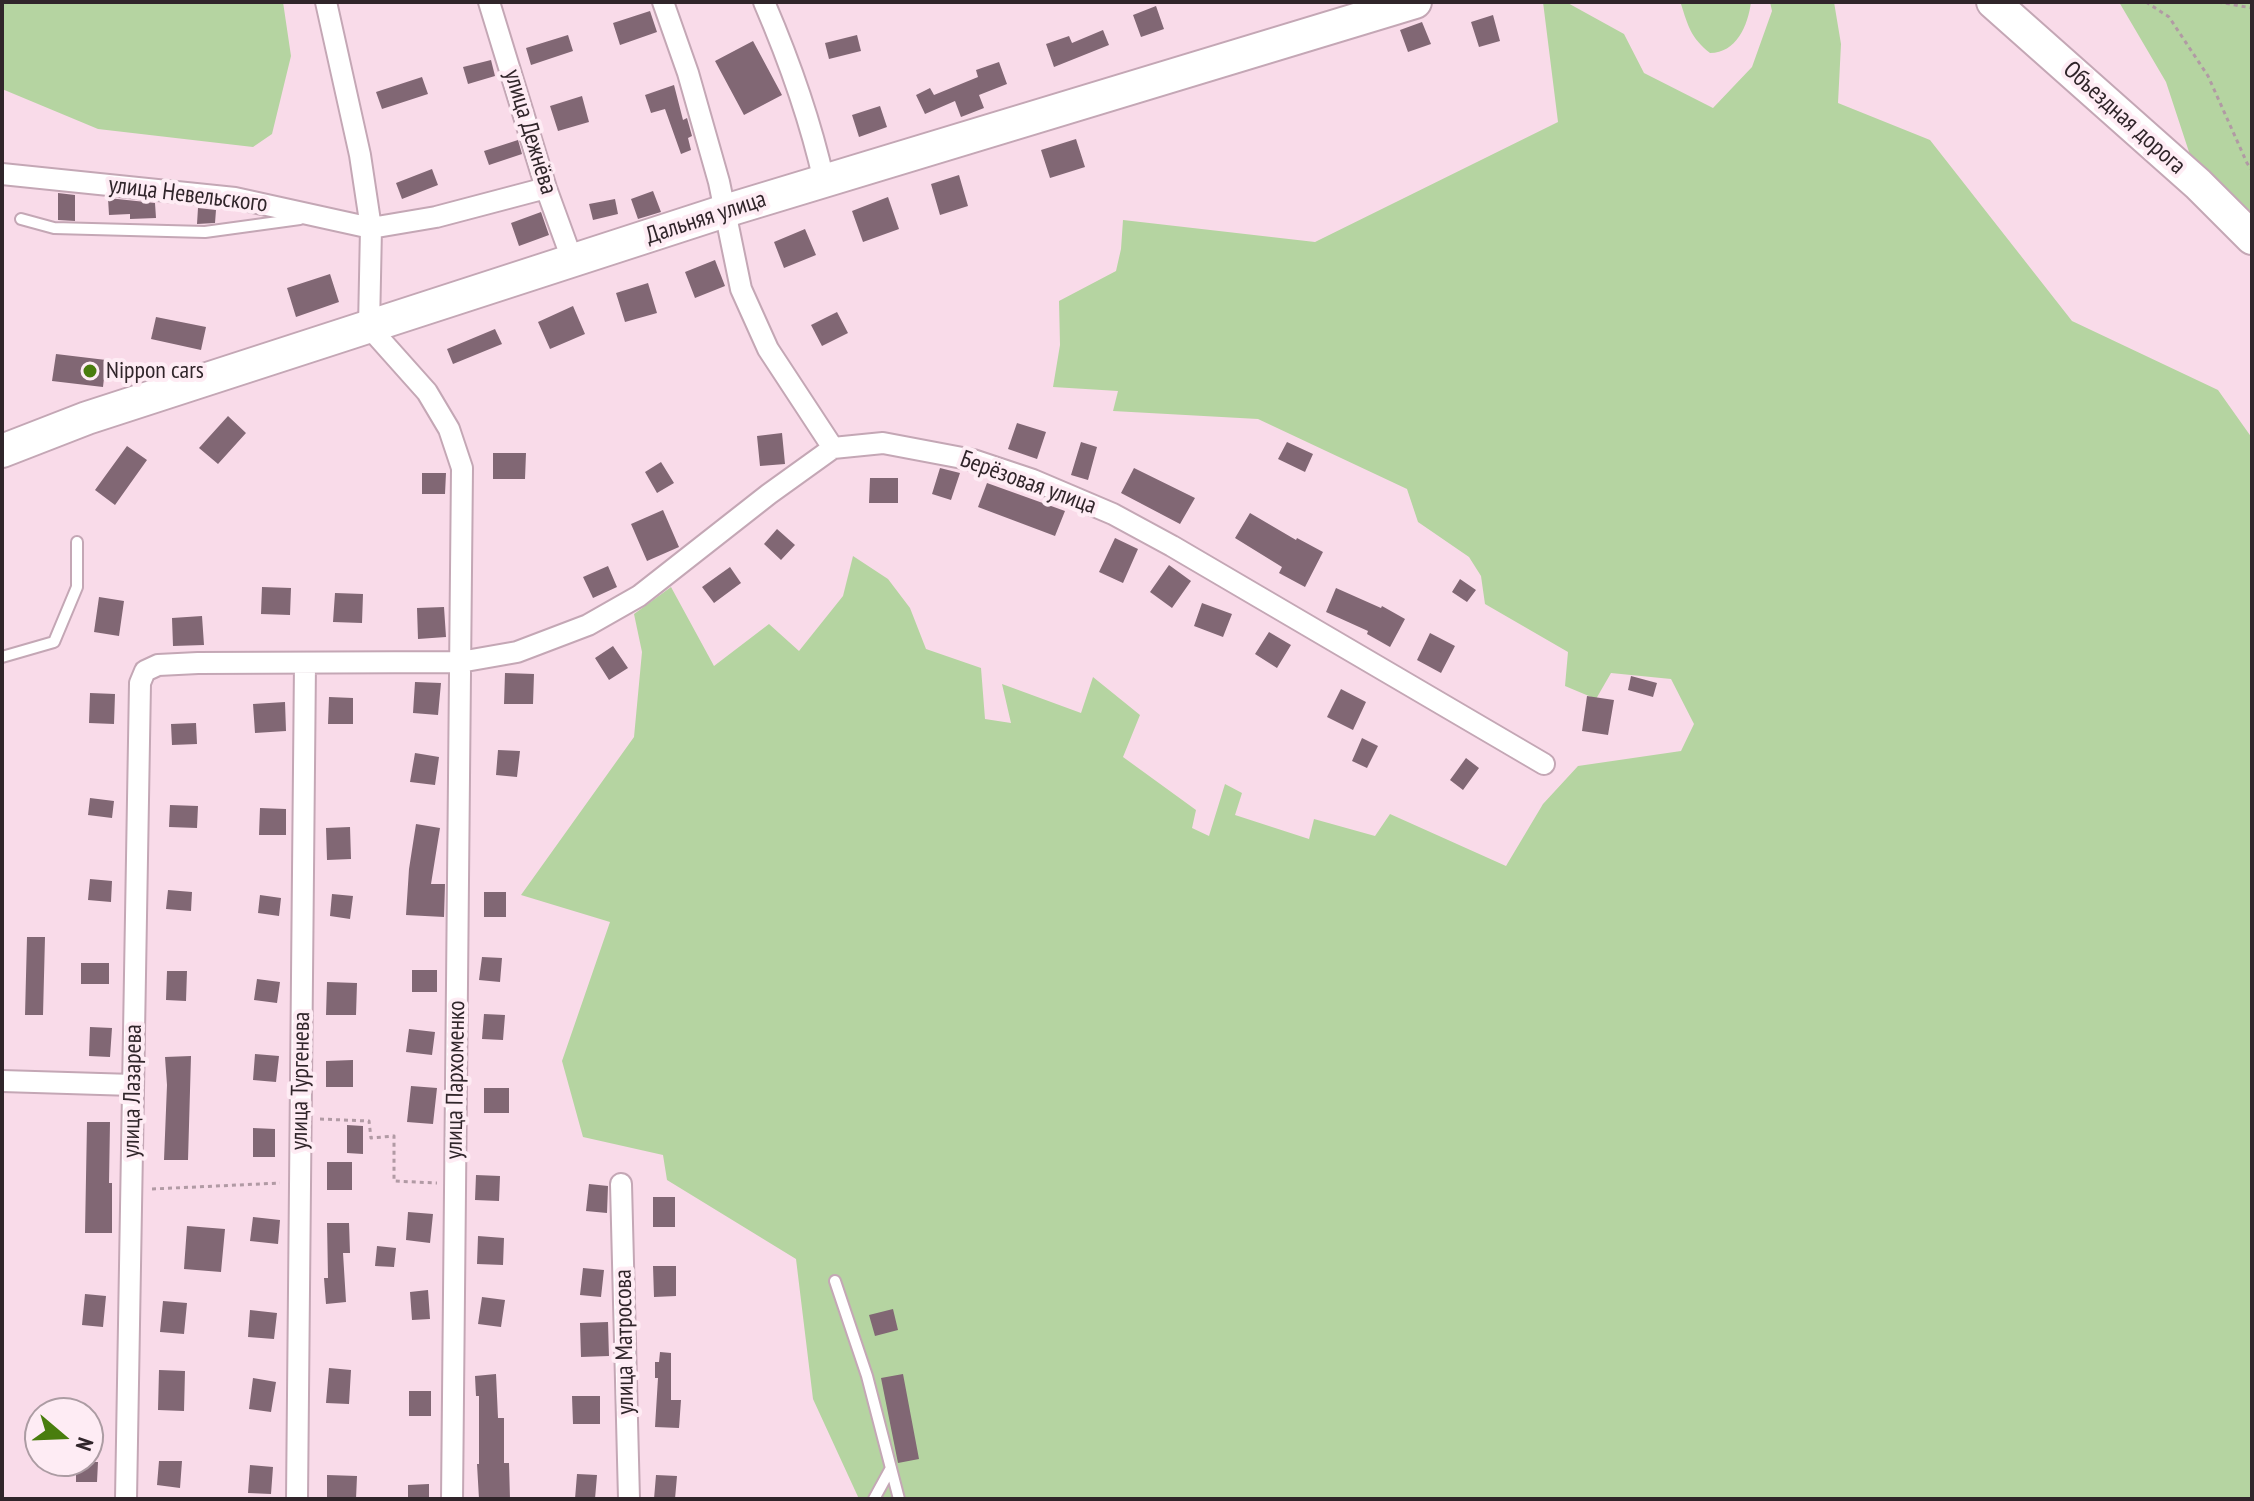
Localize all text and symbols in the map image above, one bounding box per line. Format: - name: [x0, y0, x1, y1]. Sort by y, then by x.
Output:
- street label: Объездная дорога: [2057, 56, 2191, 180]
- street label: улица Дежнёва: [497, 66, 563, 198]
- street label: улица Невельского: [107, 171, 269, 219]
- street label: Дальняя улица: [642, 185, 770, 251]
- place label: Nippon cars: [106, 357, 204, 385]
- marker: Nippon cars: [81, 362, 99, 380]
- street label: Берёзовая улица: [956, 445, 1100, 521]
- street label: улица Пархоменко: [440, 1000, 472, 1160]
- street label: улица Тургенева: [285, 1012, 317, 1150]
- street label: улица Лазарева: [117, 1024, 149, 1158]
- street label: улица Матросова: [609, 1269, 641, 1415]
- north arrow: [24, 1397, 104, 1477]
- text: N: [70, 1434, 100, 1454]

